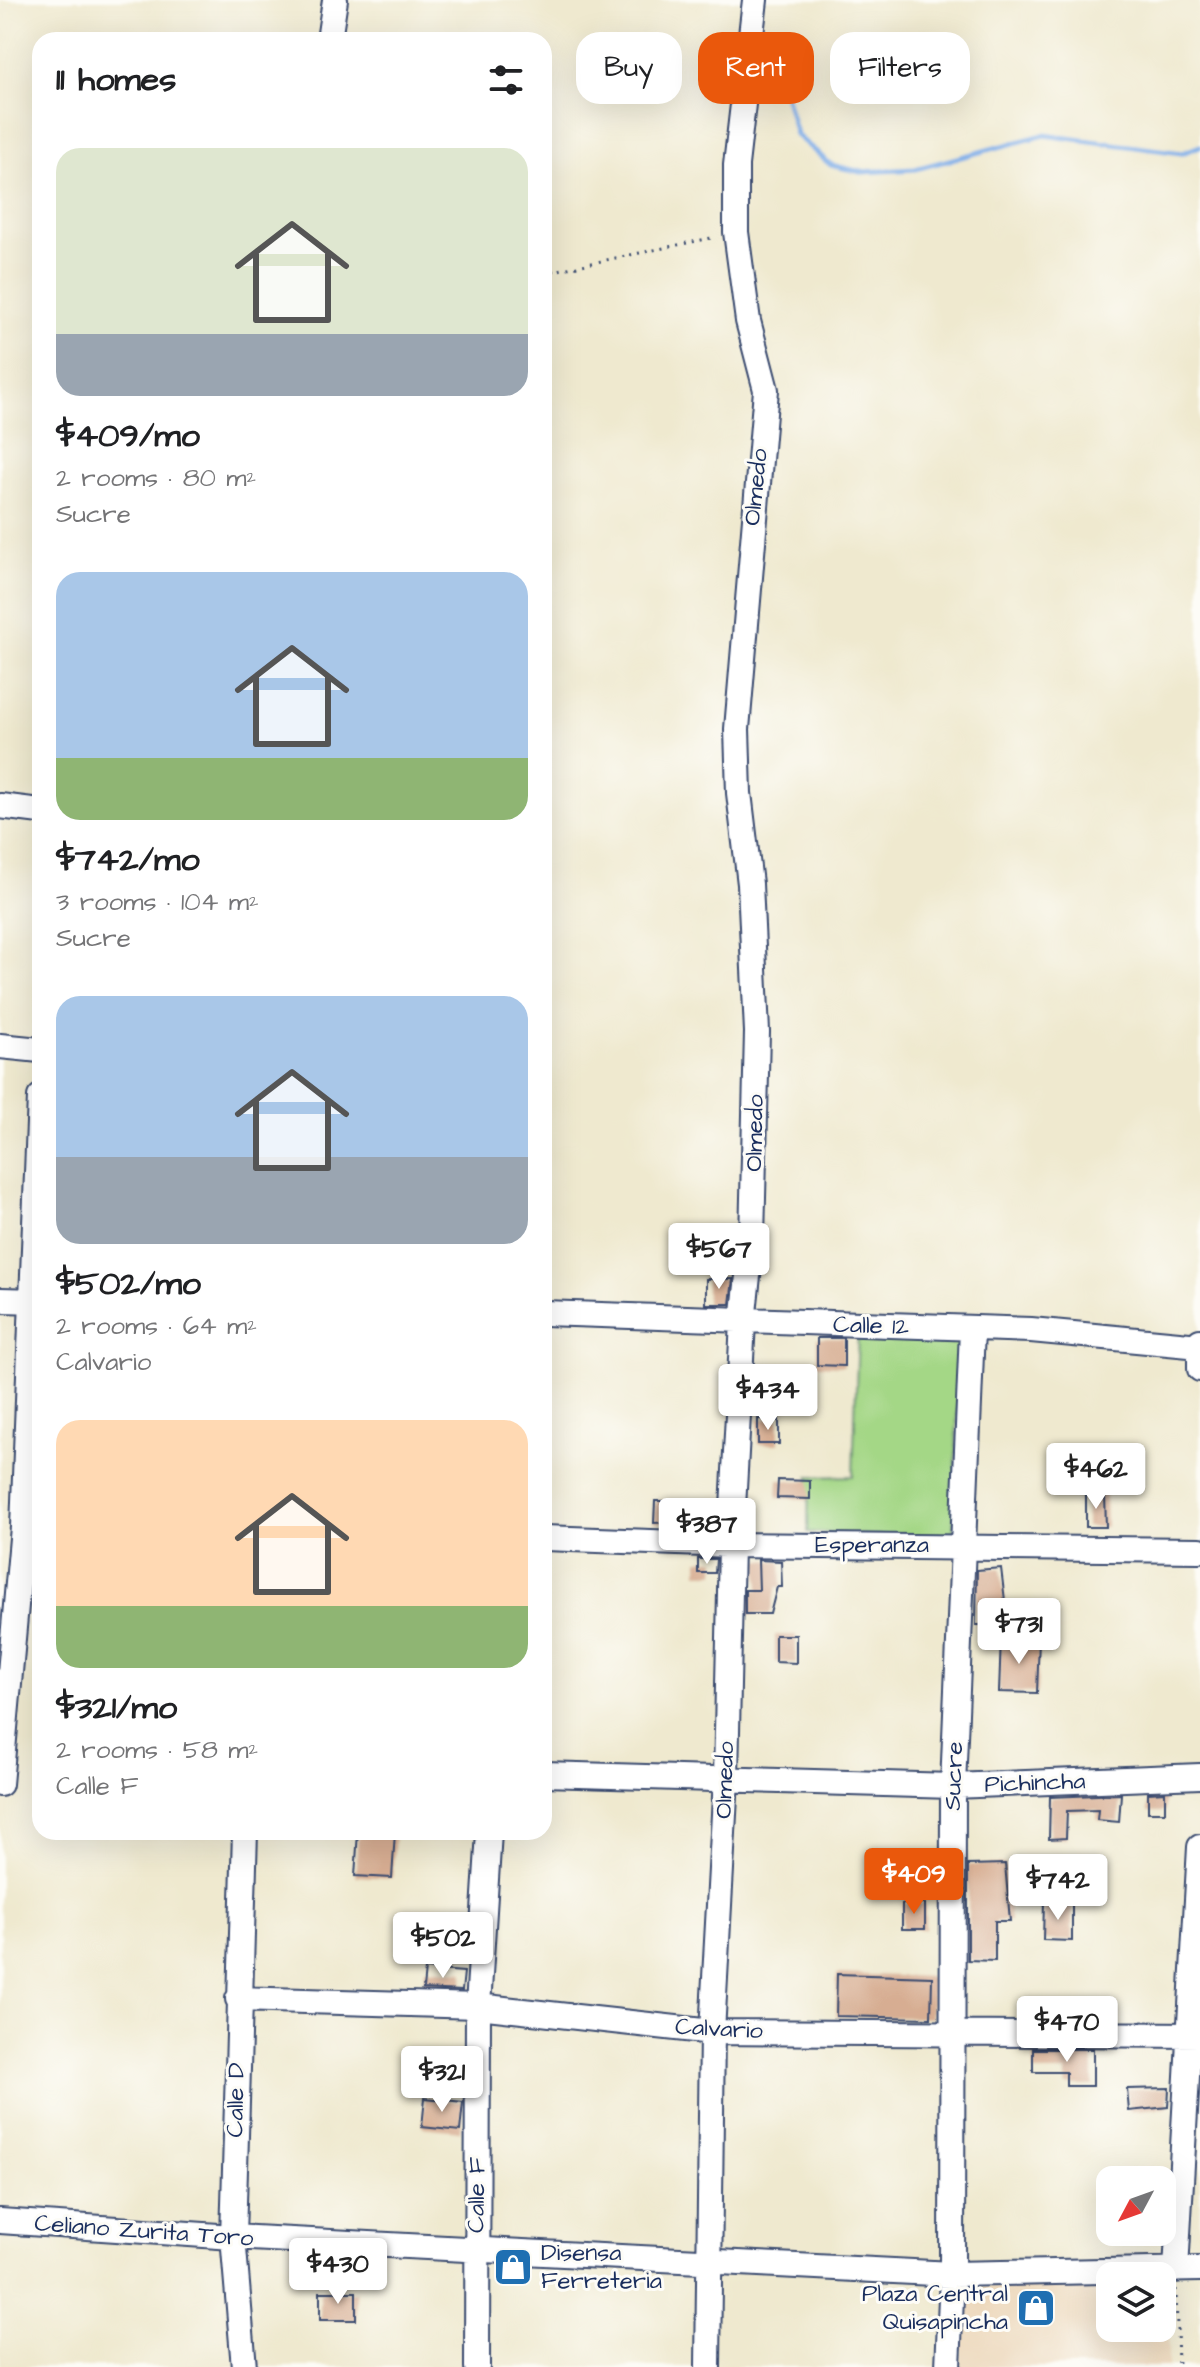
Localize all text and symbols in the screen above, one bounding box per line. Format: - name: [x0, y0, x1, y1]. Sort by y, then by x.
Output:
- chip: Buy: [576, 32, 682, 104]
- chip: Rent: [698, 32, 814, 104]
- chip: Filters: [830, 32, 970, 104]
- text: 11 homes: [56, 56, 176, 104]
- icon: filters: [484, 58, 528, 102]
- icon: home: [220, 200, 364, 344]
- text: $409/mo: [56, 412, 200, 460]
- street label: Olmedo: [735, 446, 777, 527]
- text: 2 rooms · 80 m²: [56, 460, 256, 496]
- text: Sucre: [56, 496, 131, 532]
- icon: home: [220, 624, 364, 768]
- text: $742/mo: [56, 836, 200, 884]
- text: 3 rooms · 104 m²: [56, 884, 259, 920]
- text: Sucre: [56, 920, 131, 956]
- icon: home: [220, 1048, 364, 1192]
- street label: Olmedo: [737, 1094, 773, 1172]
- pin: $567: [672, 1223, 766, 1291]
- text: $567: [686, 1231, 752, 1267]
- text: $502/mo: [56, 1260, 201, 1308]
- text: 2 rooms · 64 m²: [56, 1308, 257, 1344]
- street label: Calle 12: [832, 1308, 910, 1344]
- text: Calvario: [56, 1344, 151, 1380]
- pin: $434: [721, 1364, 815, 1432]
- text: $434: [736, 1372, 800, 1408]
- pin: $462: [1049, 1443, 1143, 1511]
- text: $462: [1064, 1451, 1128, 1487]
- icon: home: [220, 1472, 364, 1616]
- pin: $387: [660, 1498, 754, 1566]
- text: $387: [677, 1506, 737, 1542]
- street label: Esperanza: [815, 1528, 929, 1562]
- pin: $731: [972, 1598, 1066, 1666]
- text: $731: [995, 1606, 1043, 1642]
- text: $321/mo: [56, 1684, 177, 1732]
- text: 2 rooms · 58 m²: [56, 1732, 258, 1768]
- street label: Olmedo: [707, 1740, 743, 1819]
- street label: Sucre: [936, 1741, 972, 1811]
- street label: Pichincha: [984, 1764, 1086, 1802]
- text: Calle F: [56, 1768, 138, 1804]
- pin: $409: [867, 1848, 961, 1916]
- pin: $742: [1011, 1854, 1105, 1922]
- text: $409: [882, 1856, 946, 1892]
- text: $742: [1026, 1862, 1090, 1898]
- pin: $502: [396, 1912, 490, 1980]
- text: $502: [411, 1920, 475, 1956]
- pin: $470: [1020, 1996, 1114, 2064]
- text: $470: [1035, 2004, 1099, 2040]
- street label: Calvario: [674, 2010, 764, 2048]
- pin: $321: [395, 2046, 489, 2114]
- text: $321: [419, 2054, 465, 2090]
- street label: Calle D: [218, 2062, 254, 2138]
- street label: Calle F: [459, 2156, 495, 2233]
- north arrow: [1096, 2166, 1176, 2246]
- map controls: [1096, 2166, 1176, 2342]
- street label: Celiano Zurita Toro: [33, 2206, 255, 2256]
- place label: Disensa Ferreteria: [541, 2236, 662, 2298]
- pin: $430: [291, 2238, 385, 2306]
- text: $430: [307, 2246, 369, 2282]
- shop icon: Disensa Ferreteria: [492, 2246, 534, 2288]
- button: layers: [1096, 2262, 1176, 2342]
- place label: Plaza Central Quisapincha: [862, 2277, 1008, 2339]
- shop icon: Plaza Central Quisapincha: [1015, 2287, 1057, 2329]

